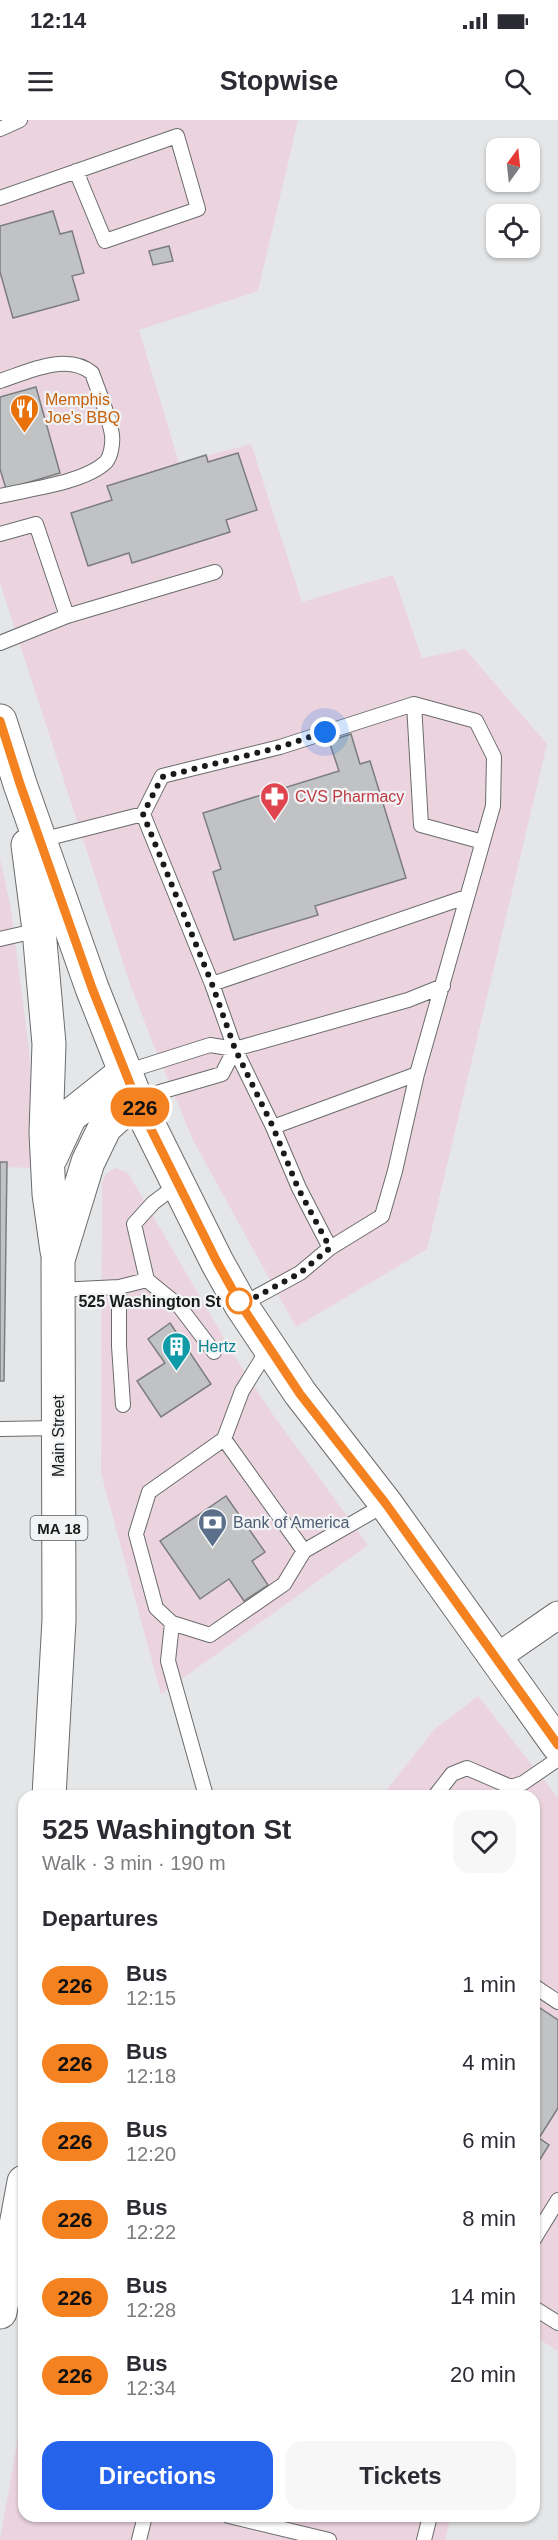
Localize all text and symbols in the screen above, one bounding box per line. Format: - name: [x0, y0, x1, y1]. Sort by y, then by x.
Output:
- text: 12:14: [30, 8, 86, 33]
- icon: menu: [24, 65, 57, 98]
- icon: search: [501, 65, 534, 98]
- text: Stopwise: [220, 66, 338, 96]
- north arrow: [486, 138, 540, 192]
- map controls: [486, 138, 540, 258]
- button: locate: [486, 204, 540, 258]
- place label: Memphis Joe's BBQ: [45, 391, 120, 426]
- restaurant icon: Memphis Joe's BBQ: [8, 392, 40, 434]
- your location: [310, 717, 340, 747]
- pharmacy icon: CVS Pharmacy: [258, 780, 290, 822]
- place label: CVS Pharmacy: [295, 788, 404, 805]
- line badge: 226: [106, 1088, 174, 1126]
- text: 226: [122, 1096, 158, 1119]
- marker: 525 Washington St: [226, 1288, 252, 1314]
- place label: 525 Washington St: [78, 1293, 222, 1310]
- building icon: Hertz: [161, 1330, 193, 1372]
- place label: Hertz: [198, 1338, 236, 1355]
- street label: Main Street: [50, 1395, 67, 1477]
- bank icon: Bank of America: [196, 1506, 228, 1548]
- place label: Bank of America: [233, 1514, 350, 1531]
- road number: MA 18: [31, 1516, 88, 1540]
- button: heart: [453, 1810, 516, 1873]
- text: 525 Washington St: [42, 1814, 291, 1845]
- text: Walk · 3 min · 190 m: [42, 1852, 226, 1874]
- text: Departures: [42, 1906, 158, 1931]
- text: Bus: [126, 1961, 168, 1986]
- text: 1 min: [462, 1972, 516, 1997]
- text: 226: [57, 1974, 93, 1997]
- text: 12:15: [126, 1987, 176, 2009]
- text: Bus: [126, 2039, 168, 2064]
- text: 4 min: [462, 2050, 516, 2075]
- text: 226: [57, 2052, 93, 2075]
- text: 12:18: [126, 2065, 176, 2087]
- text: Bus: [126, 2117, 168, 2142]
- text: 6 min: [462, 2128, 516, 2153]
- text: 226: [57, 2130, 93, 2153]
- text: 12:20: [126, 2143, 176, 2165]
- text: Bus: [126, 2195, 168, 2220]
- text: 8 min: [462, 2206, 516, 2231]
- text: 226: [57, 2208, 93, 2231]
- text: 12:22: [126, 2221, 176, 2243]
- text: Bus: [126, 2273, 168, 2298]
- text: 14 min: [450, 2284, 516, 2309]
- text: 226: [57, 2286, 93, 2309]
- text: 12:28: [126, 2299, 176, 2321]
- text: Bus: [126, 2351, 168, 2376]
- text: 20 min: [450, 2362, 516, 2387]
- text: 226: [57, 2364, 93, 2387]
- text: 12:34: [126, 2377, 176, 2399]
- button: Directions: [42, 2441, 273, 2510]
- button: Tickets: [285, 2441, 516, 2510]

